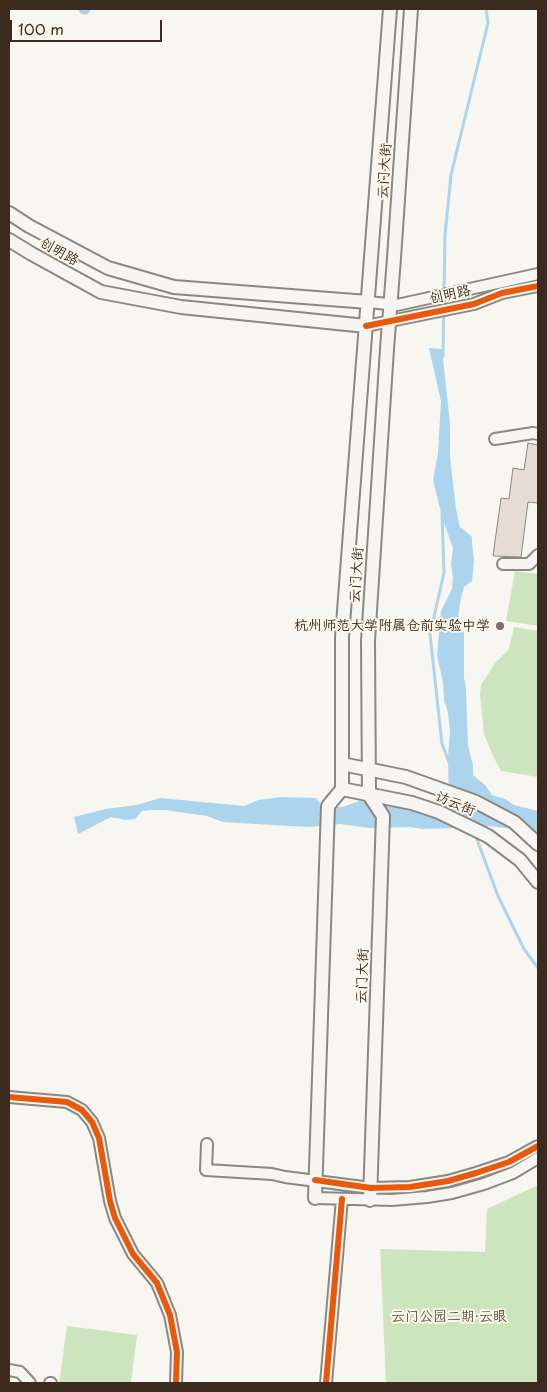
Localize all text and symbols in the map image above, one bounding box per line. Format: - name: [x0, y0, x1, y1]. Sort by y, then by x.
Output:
- scale bar: [12, 10, 165, 42]
- text: 100 m: [18, 17, 64, 40]
- street label: 云门大街: [375, 142, 395, 200]
- street label: 创明路: [37, 234, 81, 270]
- street label: 创明路: [428, 282, 472, 308]
- street label: 云门大街: [347, 546, 367, 604]
- place label: 杭州师范大学附属仓前实验中学: [294, 618, 490, 634]
- marker: 杭州师范大学附属仓前实验中学: [494, 620, 506, 632]
- street label: 访云街: [432, 788, 478, 820]
- street label: 云门大街: [354, 948, 372, 1004]
- park label: 云门公园二期·云眼: [391, 1309, 507, 1325]

